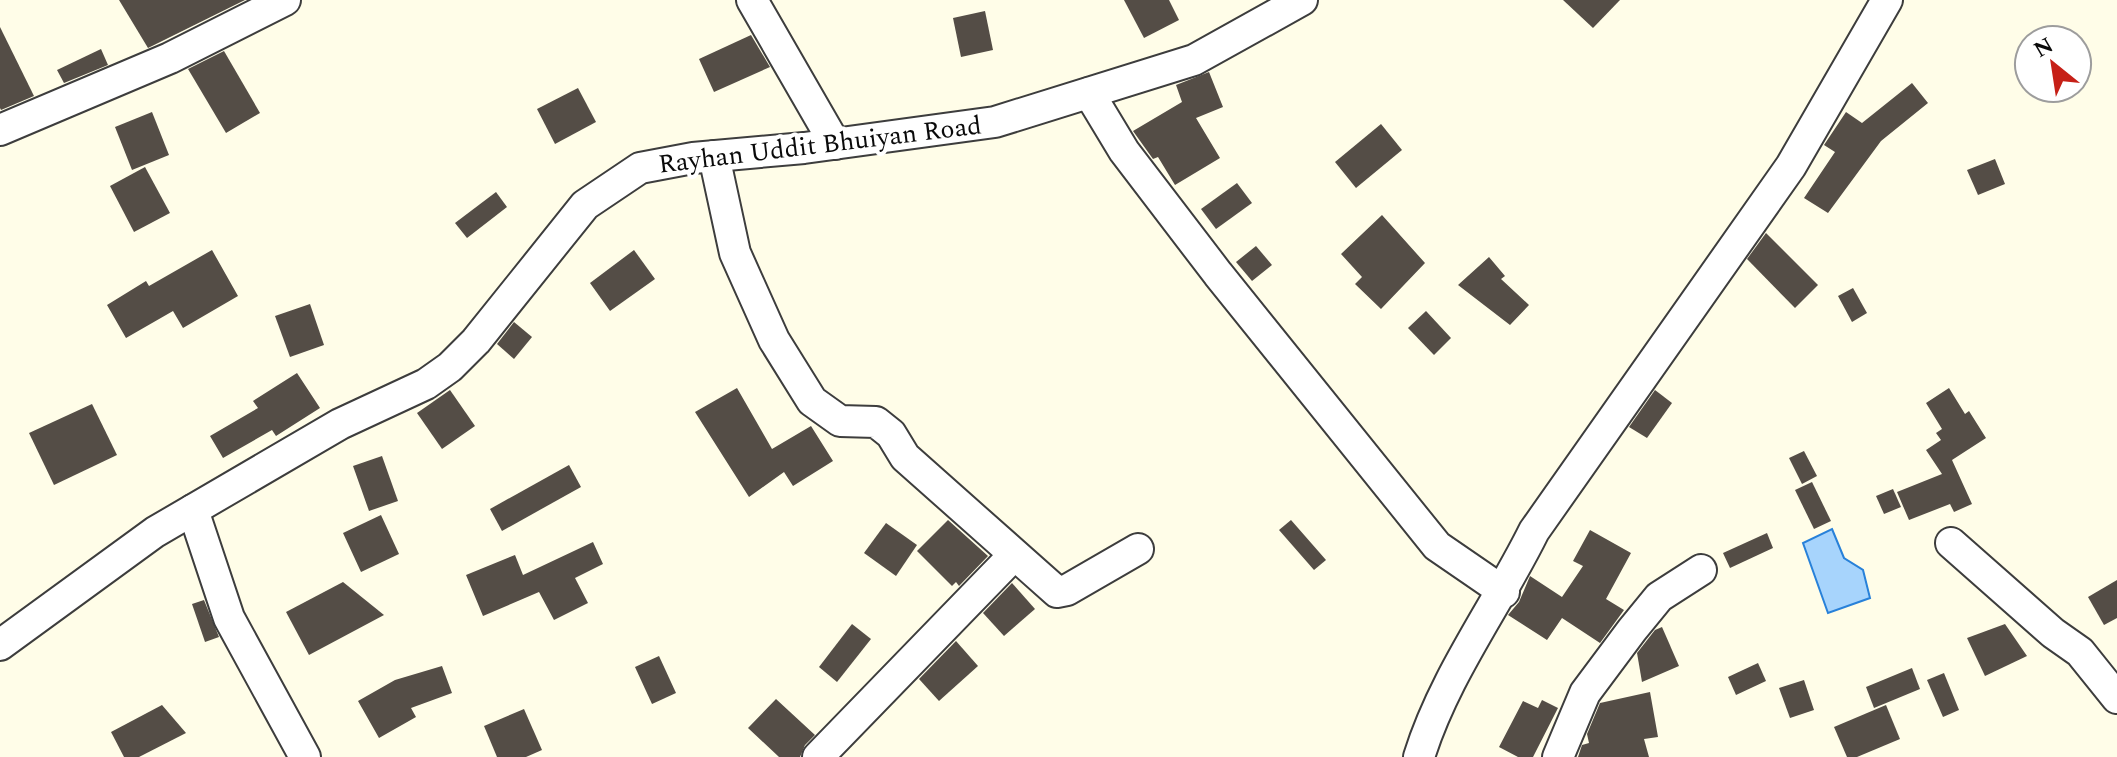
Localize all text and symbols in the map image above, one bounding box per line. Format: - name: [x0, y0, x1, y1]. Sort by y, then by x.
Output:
- north arrow: [2013, 24, 2093, 104]
- text: N: [2028, 29, 2060, 67]
- street label: Rayhan Uddit Bhuiyan Road: [656, 105, 984, 185]

